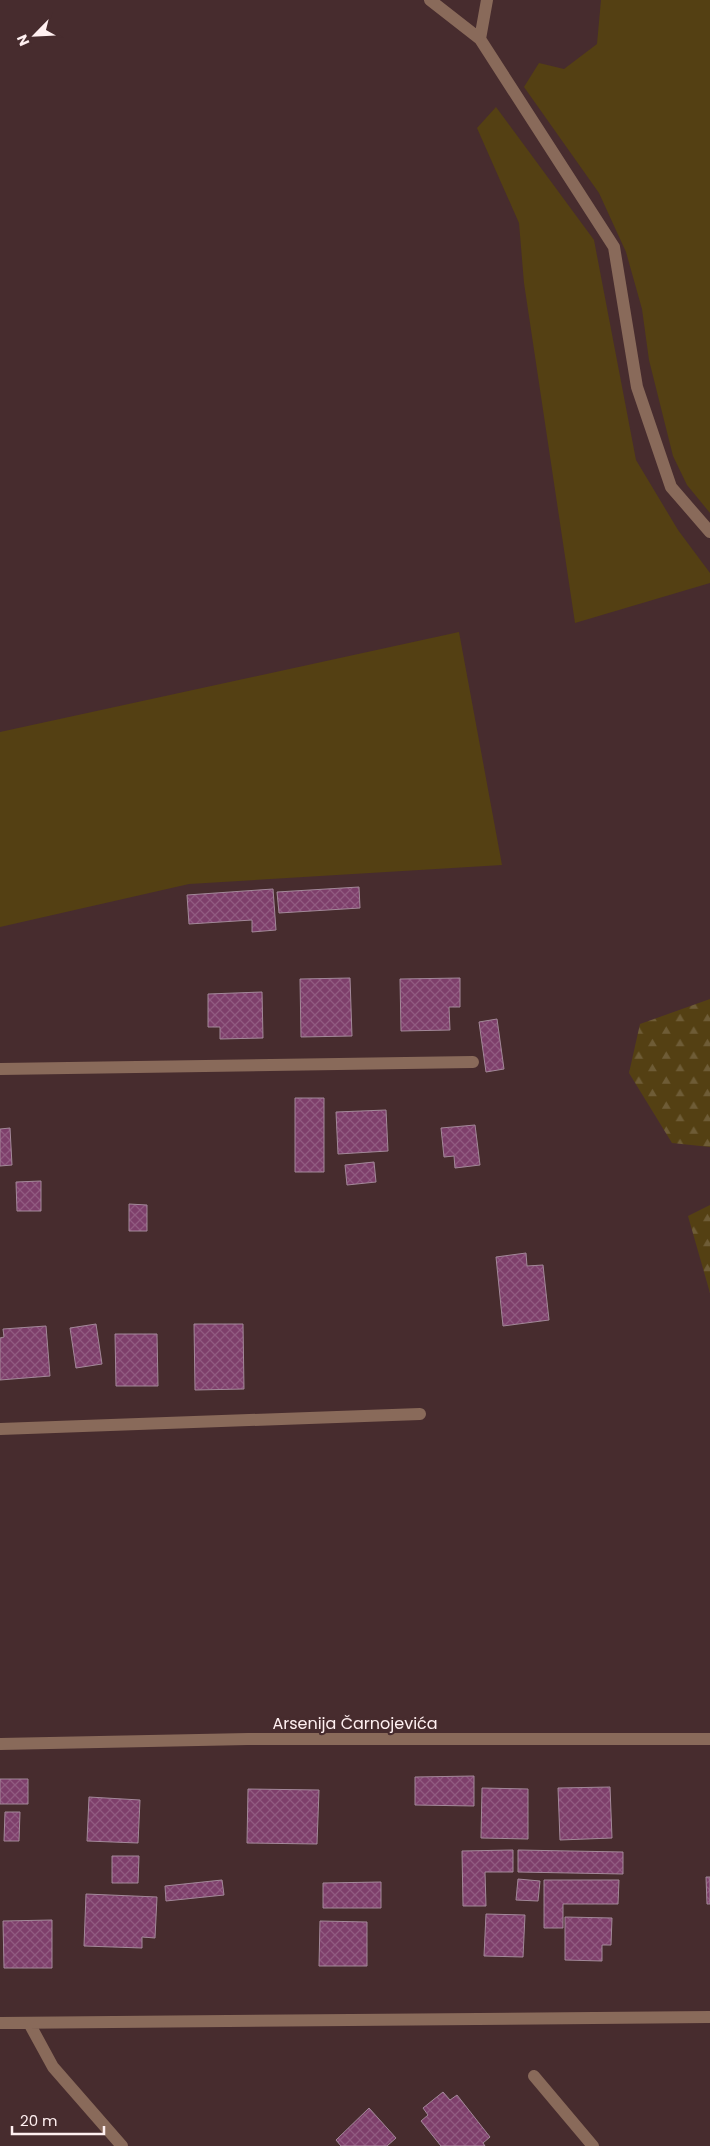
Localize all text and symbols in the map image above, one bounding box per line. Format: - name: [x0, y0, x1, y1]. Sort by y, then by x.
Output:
- north arrow: [10, 10, 60, 60]
- text: N: [12, 31, 34, 49]
- street label: Arsenija Čarnojevića: [272, 1712, 438, 1735]
- scale bar: [12, 2104, 105, 2136]
- text: 20 m: [20, 2110, 58, 2131]

